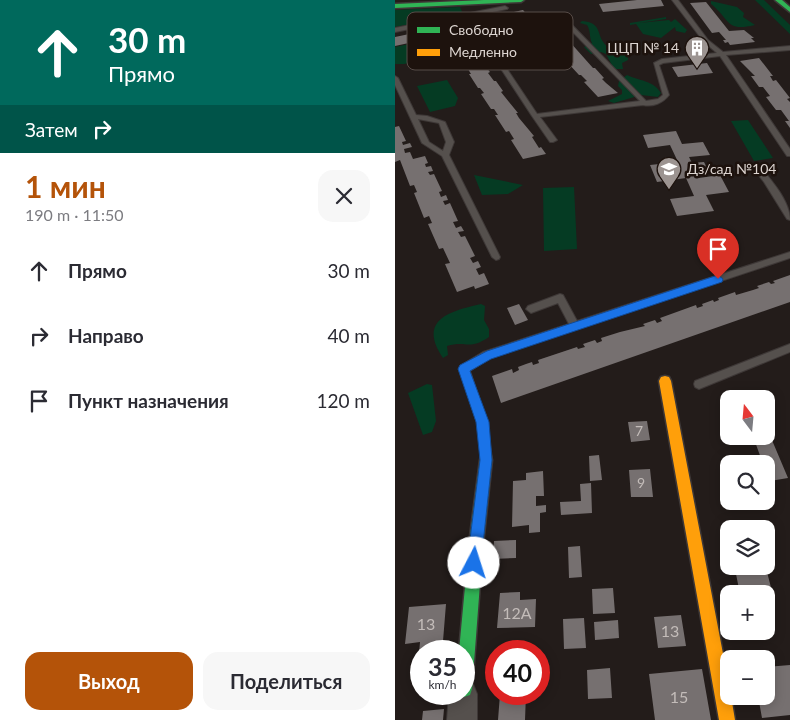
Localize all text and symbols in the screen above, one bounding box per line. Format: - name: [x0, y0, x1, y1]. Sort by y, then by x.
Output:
- legend: [407, 12, 573, 70]
- text: 30 m: [108, 18, 186, 60]
- icon: ahead: [25, 20, 90, 85]
- text: Свободно: [449, 21, 514, 38]
- building icon: ЦЦП № 14: [684, 35, 710, 69]
- place label: ЦЦП № 14: [607, 39, 679, 56]
- text: Медленно: [449, 43, 517, 60]
- text: Прямо: [108, 60, 175, 87]
- icon: right: [88, 115, 116, 143]
- text: Затем: [25, 118, 78, 141]
- school or university icon: Дз/сад №104: [656, 156, 682, 190]
- place label: Дз/сад №104: [687, 160, 776, 177]
- text: 1 мин: [25, 168, 106, 204]
- button: close: [318, 170, 370, 222]
- text: 190 m · 11:50: [25, 205, 124, 224]
- pin: [697, 228, 739, 279]
- icon: arrive: [704, 235, 732, 263]
- icon: ahead: [25, 257, 53, 285]
- text: Прямо: [68, 259, 127, 282]
- text: 30 m: [327, 259, 370, 282]
- icon: right: [25, 322, 53, 350]
- text: Направо: [68, 324, 144, 347]
- text: 40 m: [327, 324, 370, 347]
- icon: arrive: [25, 387, 53, 415]
- text: Пункт назначения: [68, 389, 229, 412]
- text: 120 m: [316, 389, 370, 412]
- north arrow: [720, 390, 775, 445]
- map controls: [720, 390, 775, 705]
- house number: 7: [635, 422, 643, 439]
- button: search: [720, 455, 775, 510]
- house number: 9: [637, 474, 645, 491]
- button: layers: [720, 520, 775, 575]
- position arrow: [447, 536, 499, 588]
- button: +: [720, 585, 775, 640]
- house number: 12А: [502, 603, 532, 622]
- house number: 13: [417, 614, 435, 633]
- house number: 13: [661, 621, 679, 640]
- speed limit sign: 40: [485, 640, 550, 705]
- button: −: [720, 650, 775, 705]
- text: 35: [428, 651, 457, 681]
- button: Выход: [25, 652, 193, 710]
- button: Поделиться: [203, 652, 370, 710]
- text: km/h: [428, 677, 457, 692]
- house number: 15: [670, 687, 688, 706]

